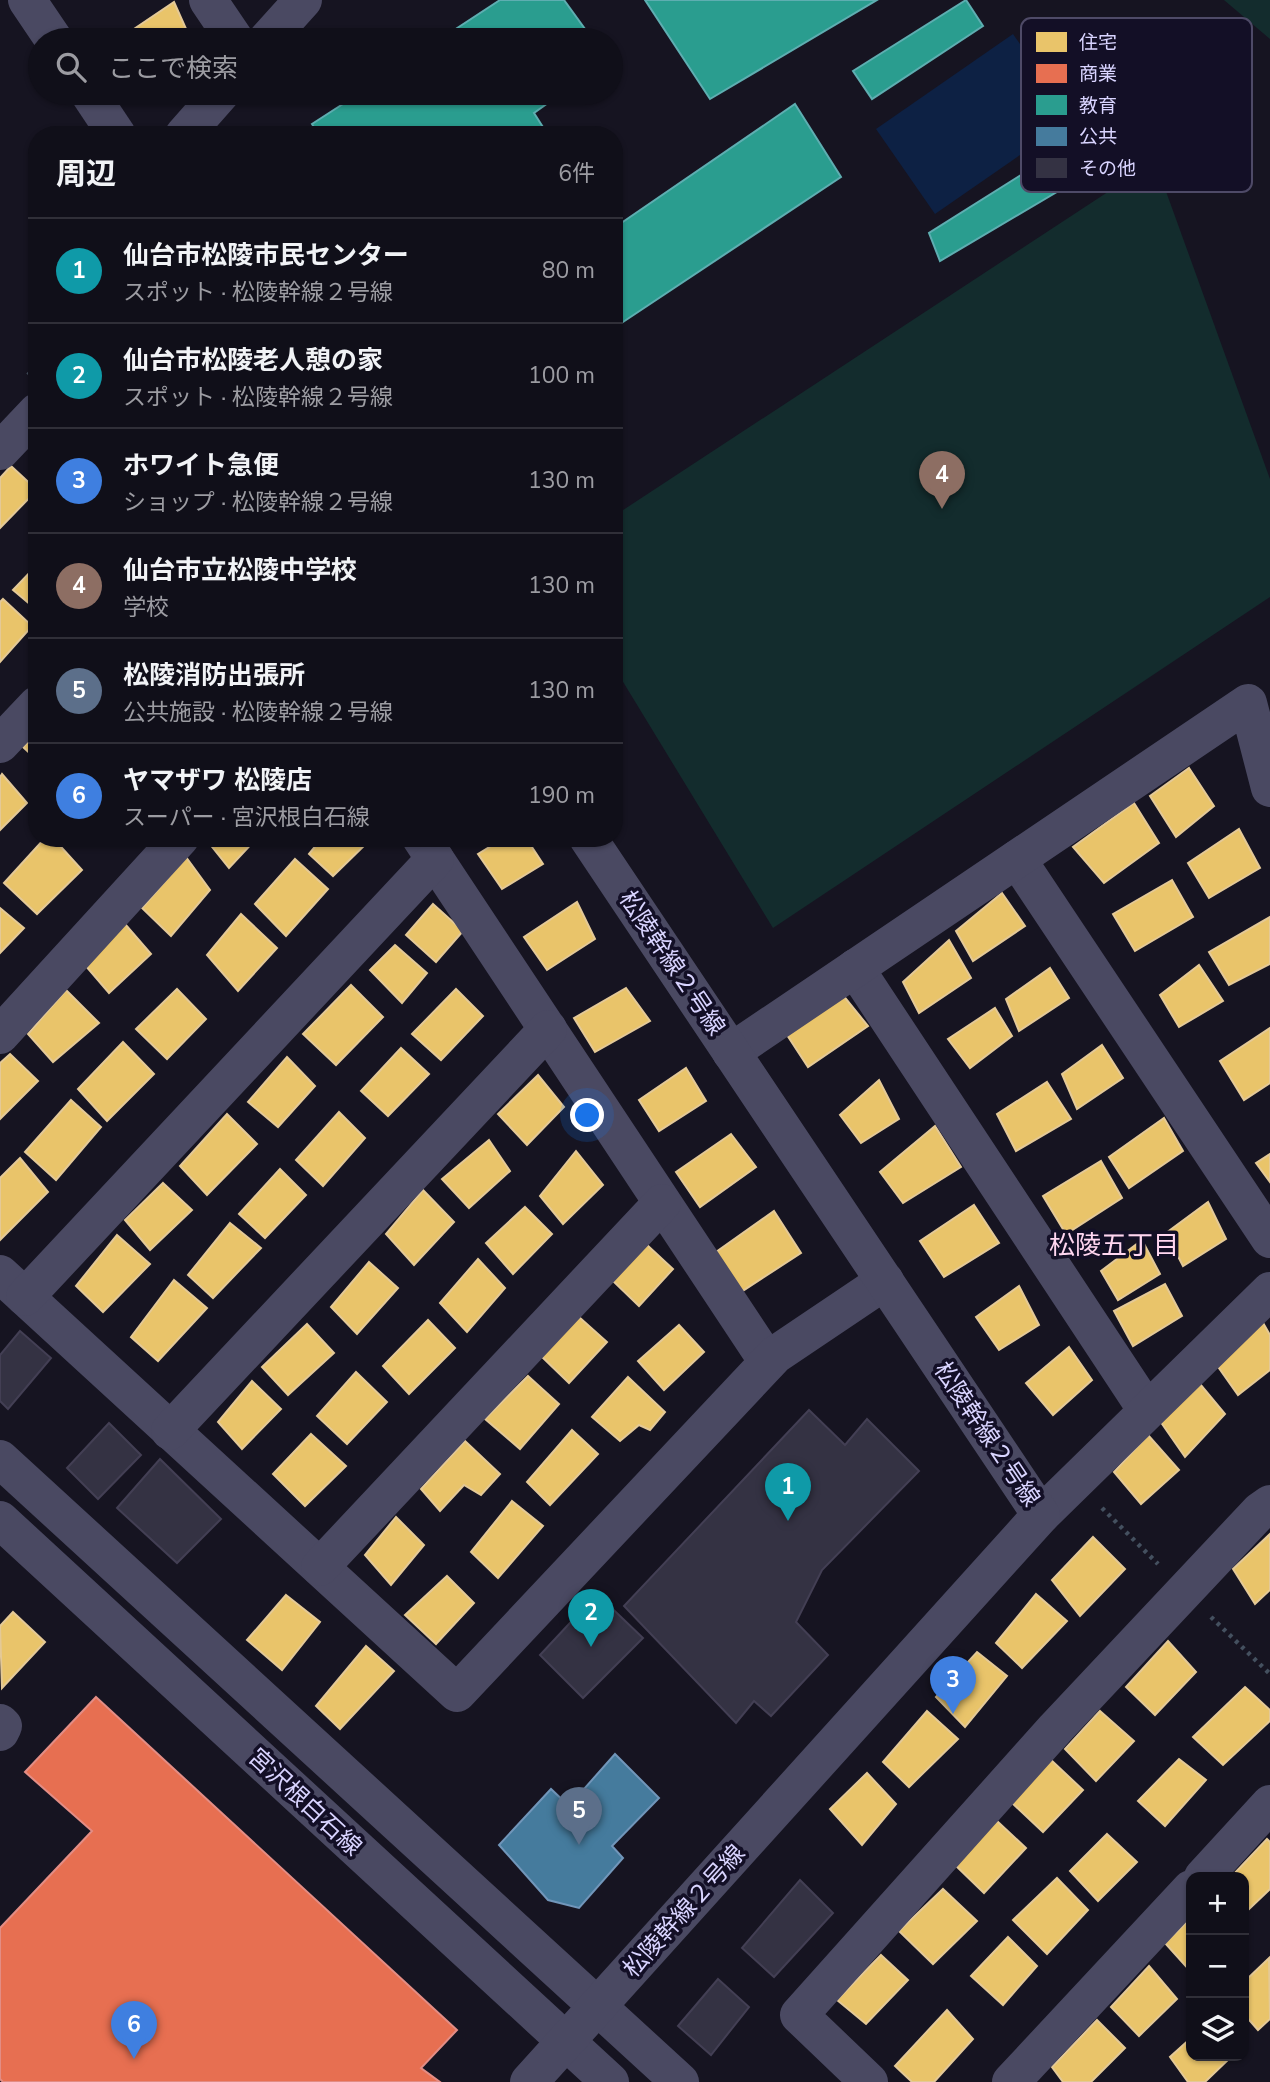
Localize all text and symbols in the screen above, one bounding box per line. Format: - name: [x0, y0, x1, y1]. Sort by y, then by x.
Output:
- legend: [1021, 18, 1252, 192]
- search box: [28, 28, 623, 105]
- text: 住宅: [1079, 30, 1117, 56]
- icon: search: [52, 48, 90, 86]
- text: ここで検索: [108, 51, 238, 86]
- text: 商業: [1079, 61, 1117, 87]
- text: 教育: [1079, 93, 1117, 119]
- text: 公共: [1079, 124, 1117, 150]
- text: 周辺: [56, 154, 116, 195]
- text: その他: [1079, 156, 1136, 182]
- text: 6件: [558, 158, 595, 189]
- text: 仙台市松陵市民センター: [123, 238, 409, 273]
- text: 1: [72, 255, 86, 286]
- text: 80 m: [542, 255, 595, 286]
- text: スポット · 松陵幹線２号線: [123, 277, 393, 308]
- text: 仙台市松陵老人憩の家: [123, 343, 383, 378]
- text: 2: [72, 360, 86, 391]
- text: 100 m: [528, 360, 595, 391]
- text: スポット · 松陵幹線２号線: [123, 382, 393, 413]
- text: ホワイト急便: [123, 448, 279, 483]
- pin: 4: [919, 451, 965, 509]
- text: 3: [72, 465, 86, 496]
- text: 130 m: [528, 465, 595, 496]
- text: ショップ · 松陵幹線２号線: [123, 487, 393, 518]
- text: 仙台市立松陵中学校: [123, 553, 357, 588]
- text: 4: [72, 570, 86, 601]
- text: 130 m: [528, 570, 595, 601]
- text: 学校: [123, 592, 169, 623]
- text: 松陵消防出張所: [123, 658, 305, 693]
- text: 5: [72, 675, 86, 706]
- text: 130 m: [528, 675, 595, 706]
- text: 公共施設 · 松陵幹線２号線: [123, 697, 393, 728]
- text: ヤマザワ 松陵店: [123, 763, 312, 798]
- text: 6: [72, 780, 86, 811]
- text: 190 m: [528, 780, 595, 811]
- text: スーパー · 宮沢根白石線: [123, 802, 370, 833]
- street label: 松陵幹線２号線: [612, 884, 732, 1042]
- your location: [570, 1098, 604, 1132]
- district label: 松陵五丁目: [1049, 1228, 1179, 1263]
- street label: 松陵幹線２号線: [927, 1355, 1047, 1513]
- pin: 1: [765, 1463, 811, 1521]
- pin: 2: [568, 1589, 614, 1647]
- pin: 3: [930, 1656, 976, 1714]
- street label: 宮沢根白石線: [241, 1741, 369, 1863]
- pin: 5: [556, 1787, 602, 1845]
- street label: 松陵幹線２号線: [616, 1838, 752, 1984]
- map controls: [1186, 1872, 1249, 2061]
- button: +: [1186, 1872, 1249, 1935]
- button: −: [1186, 1935, 1249, 1998]
- button: layers: [1186, 1998, 1249, 2061]
- pin: 6: [111, 2001, 157, 2059]

